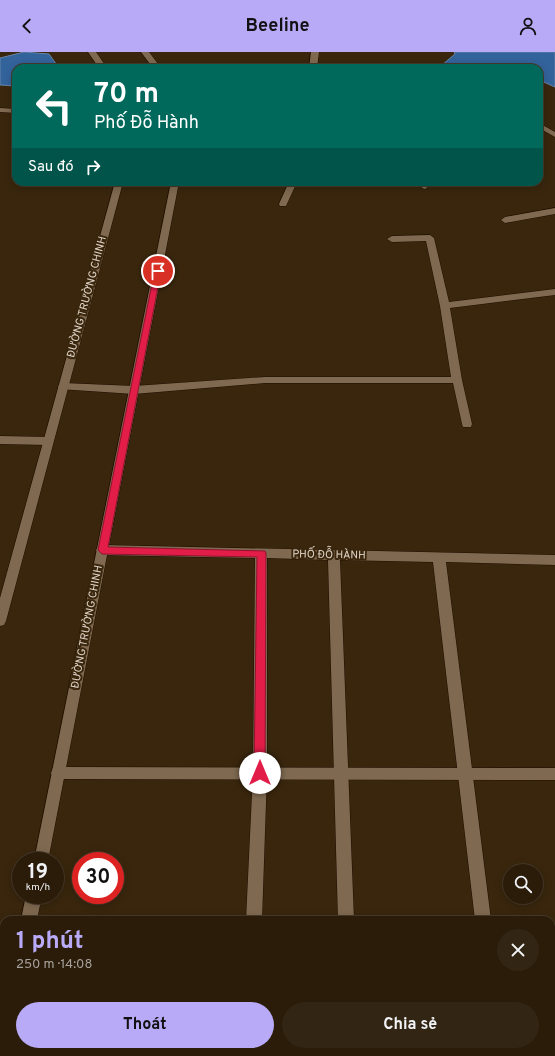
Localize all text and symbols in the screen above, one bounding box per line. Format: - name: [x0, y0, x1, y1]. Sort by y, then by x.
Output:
- icon: back: [16, 15, 38, 37]
- text: Beeline: [245, 15, 310, 38]
- icon: person: [517, 15, 539, 37]
- text: 70 m: [94, 77, 159, 113]
- icon: left: [28, 80, 80, 132]
- text: Phố Đỗ Hành: [94, 112, 199, 135]
- icon: right: [82, 156, 104, 178]
- text: Sau đó: [28, 158, 74, 177]
- street label: ĐƯỜNG TRƯỜNG CHINH: [63, 234, 110, 359]
- pin: [141, 254, 175, 288]
- icon: arrive: [147, 260, 169, 282]
- street label: PHỐ ĐỖ HÀNH: [292, 544, 366, 563]
- street label: ĐƯỜNG TRƯỜNG CHINH: [67, 564, 106, 690]
- position arrow: [239, 752, 281, 794]
- speed limit sign: 30: [72, 852, 124, 904]
- text: 19: [28, 860, 48, 886]
- map controls: [503, 864, 543, 904]
- button: search: [503, 864, 543, 904]
- text: km/h: [26, 881, 50, 894]
- text: 1 phút: [16, 927, 83, 957]
- button: close: [497, 929, 539, 971]
- text: 250 m · 14:08: [16, 957, 92, 973]
- button: Thoát: [16, 1002, 274, 1048]
- button: Chia sẻ: [282, 1002, 539, 1048]

